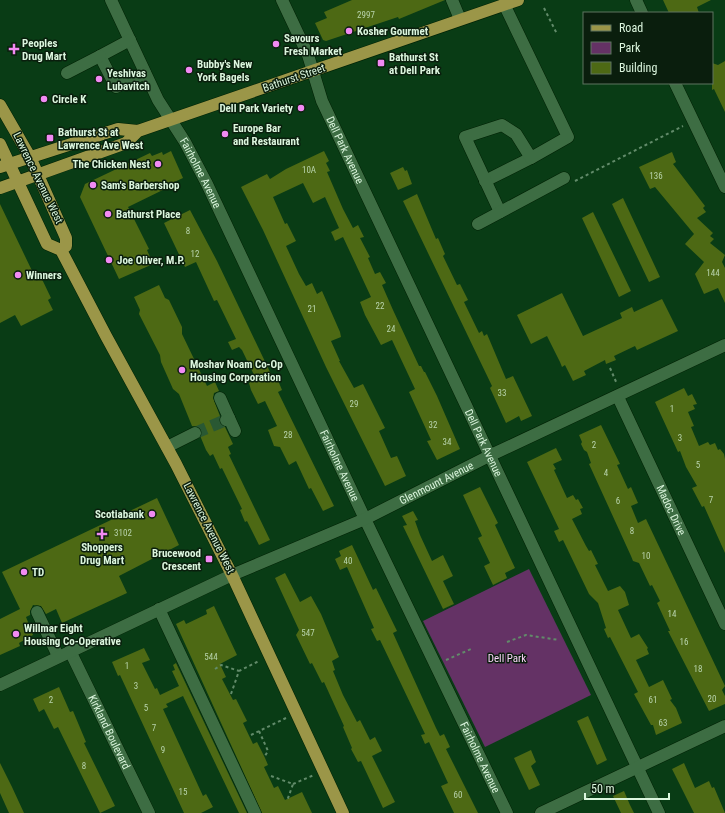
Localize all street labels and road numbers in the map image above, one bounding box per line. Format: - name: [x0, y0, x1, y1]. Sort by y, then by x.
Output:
- street label: Bathurst Street: [261, 61, 327, 95]
- street label: Dell Park Avenue: [324, 114, 367, 186]
- street label: Lawrence Avenue West: [10, 130, 66, 226]
- street label: Fairholme Avenue: [177, 135, 224, 210]
- street label: Dell Park Avenue: [462, 407, 505, 478]
- street label: Fairholme Avenue: [317, 428, 362, 503]
- street label: Glenmount Avenue: [397, 459, 476, 507]
- street label: Lawrence Avenue West: [181, 481, 237, 575]
- street label: Madoc Drive: [654, 483, 689, 537]
- street label: Kirkland Boulevard: [86, 693, 133, 771]
- street label: Fairholme Avenue: [457, 720, 503, 795]

